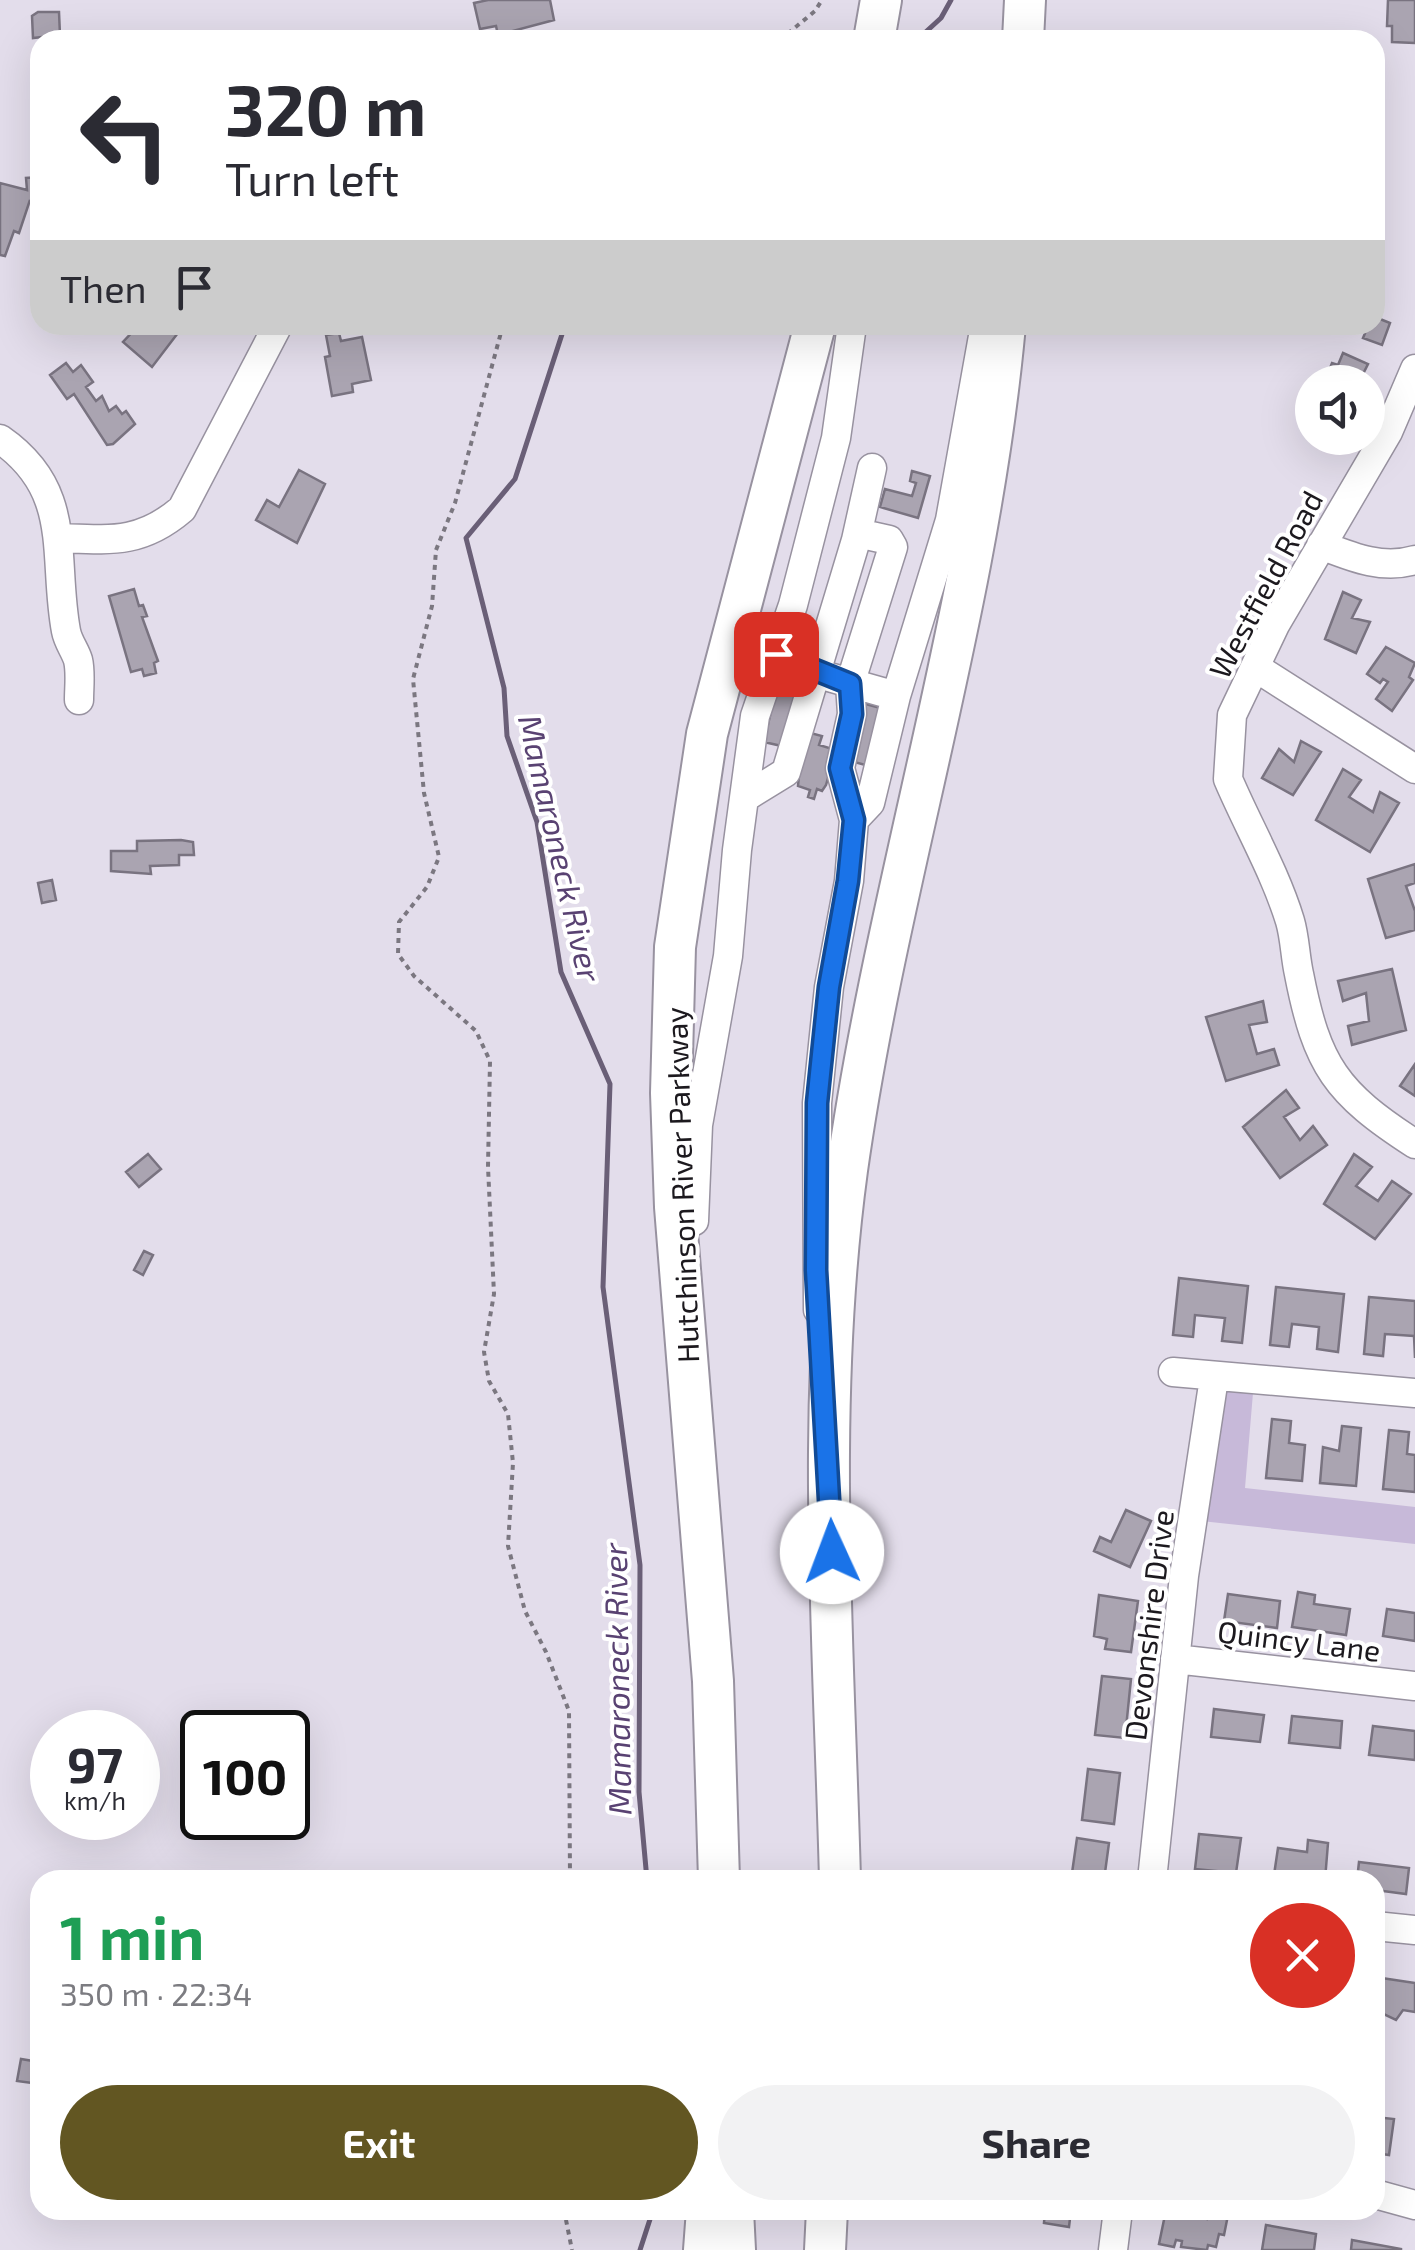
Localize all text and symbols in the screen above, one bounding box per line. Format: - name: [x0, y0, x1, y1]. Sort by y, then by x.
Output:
- text: 320 m: [225, 66, 426, 150]
- icon: left: [60, 70, 190, 200]
- text: Turn left: [225, 151, 399, 205]
- icon: arrive: [167, 260, 222, 315]
- text: Then: [60, 265, 147, 311]
- map controls: [1295, 365, 1385, 455]
- button: sound: [1295, 365, 1385, 455]
- street label: Westfield Road: [1201, 484, 1329, 684]
- pin: [734, 612, 819, 697]
- icon: arrive: [749, 627, 804, 682]
- water label: Mamaroneck River: [512, 711, 610, 986]
- street label: Hutchinson River Parkway: [657, 1006, 705, 1364]
- position arrow: [780, 1500, 884, 1604]
- street label: Devonshire Drive: [1116, 1508, 1180, 1742]
- water label: Mamaroneck River: [595, 1541, 637, 1816]
- street label: Quincy Lane: [1215, 1612, 1383, 1668]
- speed limit sign: 100: [180, 1710, 310, 1840]
- text: 97: [67, 1733, 123, 1793]
- text: km/h: [64, 1785, 126, 1815]
- text: 1 min: [60, 1900, 204, 1972]
- button: close: [1250, 1903, 1355, 2008]
- text: 350 m · 22:34: [60, 1974, 252, 2012]
- button: Exit: [60, 2085, 698, 2200]
- button: Share: [718, 2085, 1355, 2200]

